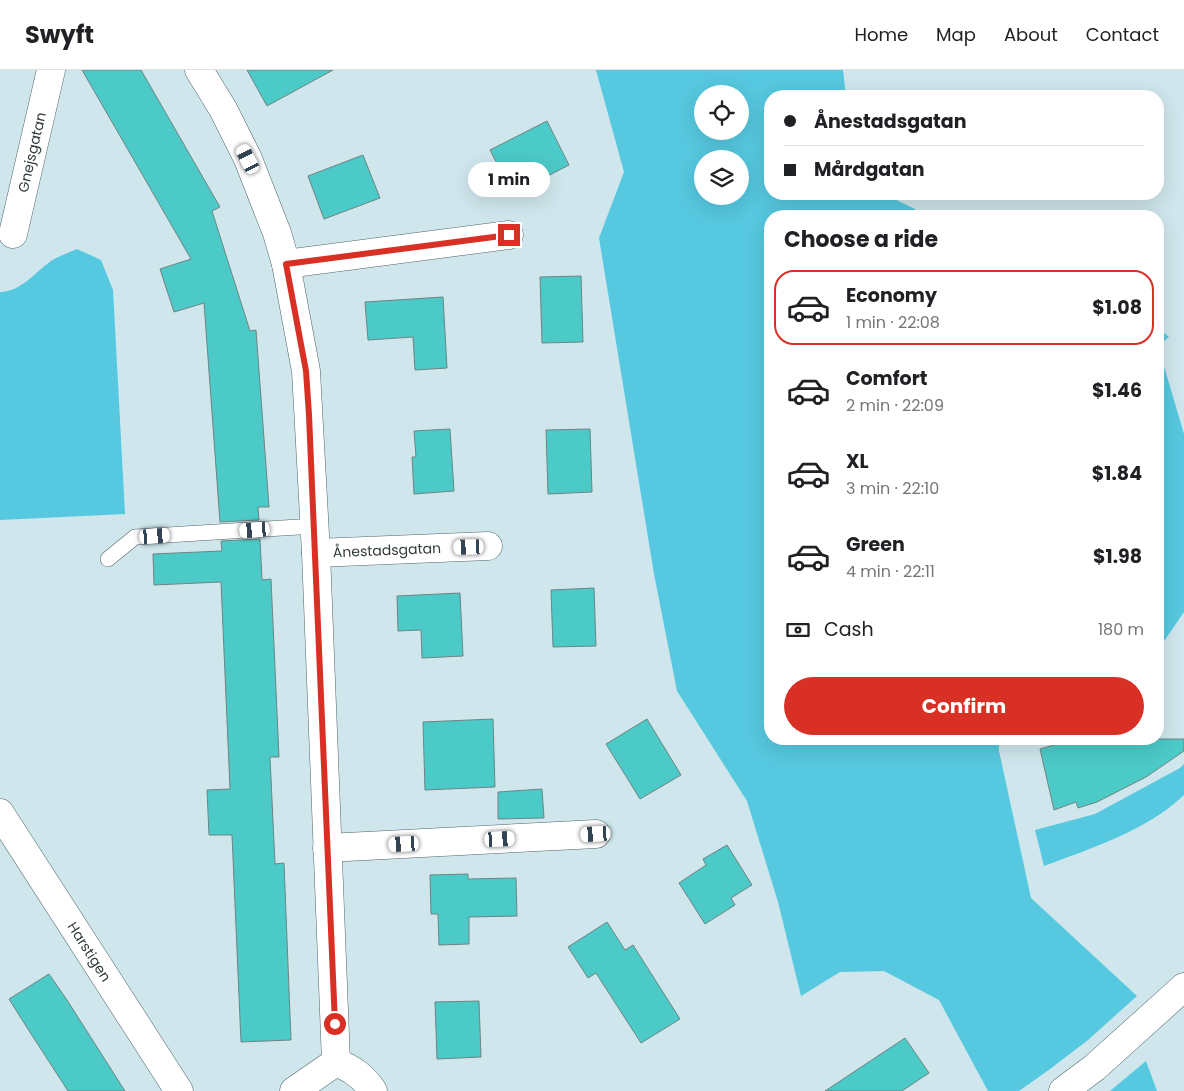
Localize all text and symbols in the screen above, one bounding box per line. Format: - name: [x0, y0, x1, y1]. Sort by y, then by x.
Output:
- text: Swyft: [25, 18, 94, 51]
- text: Home: [854, 22, 908, 47]
- text: Map: [936, 22, 976, 47]
- text: About: [1004, 22, 1058, 47]
- text: Contact: [1086, 22, 1159, 47]
- map controls: [694, 85, 749, 205]
- button: locate: [694, 85, 749, 140]
- text: Ånestadsgatan: [814, 108, 966, 135]
- street label: Gnejsgatan: [13, 110, 51, 194]
- car: [234, 142, 261, 176]
- button: layers: [694, 150, 749, 205]
- text: Mårdgatan: [814, 156, 925, 183]
- callout: 1 min: [468, 162, 550, 198]
- text: 1 min: [488, 168, 530, 191]
- route end: [498, 224, 520, 246]
- text: Choose a ride: [784, 224, 938, 255]
- text: Economy: [846, 282, 937, 309]
- icon: car: [786, 285, 831, 330]
- text: $1.08: [1092, 294, 1142, 321]
- text: 1 min · 22:08: [846, 311, 940, 334]
- text: Comfort: [846, 365, 928, 392]
- icon: car: [786, 368, 831, 413]
- text: $1.46: [1092, 377, 1142, 404]
- text: 2 min · 22:09: [846, 394, 944, 417]
- text: XL: [846, 448, 869, 475]
- icon: car: [786, 451, 831, 496]
- text: $1.84: [1092, 460, 1142, 487]
- text: 3 min · 22:10: [846, 477, 939, 500]
- car: [239, 521, 270, 539]
- car: [139, 527, 170, 545]
- text: Green: [846, 531, 905, 558]
- icon: car: [786, 534, 831, 579]
- street label: Ånestadsgatan: [332, 538, 441, 562]
- car: [453, 539, 484, 555]
- text: $1.98: [1093, 543, 1142, 570]
- text: 4 min · 22:11: [846, 560, 935, 583]
- icon: cash: [784, 616, 812, 644]
- text: Cash: [824, 616, 874, 643]
- text: 180 m: [1098, 618, 1144, 641]
- button: Confirm: [784, 677, 1144, 735]
- car: [580, 826, 611, 842]
- car: [484, 831, 515, 847]
- car: [388, 836, 419, 852]
- street label: Harstigen: [63, 918, 116, 985]
- route start: [324, 1013, 346, 1035]

